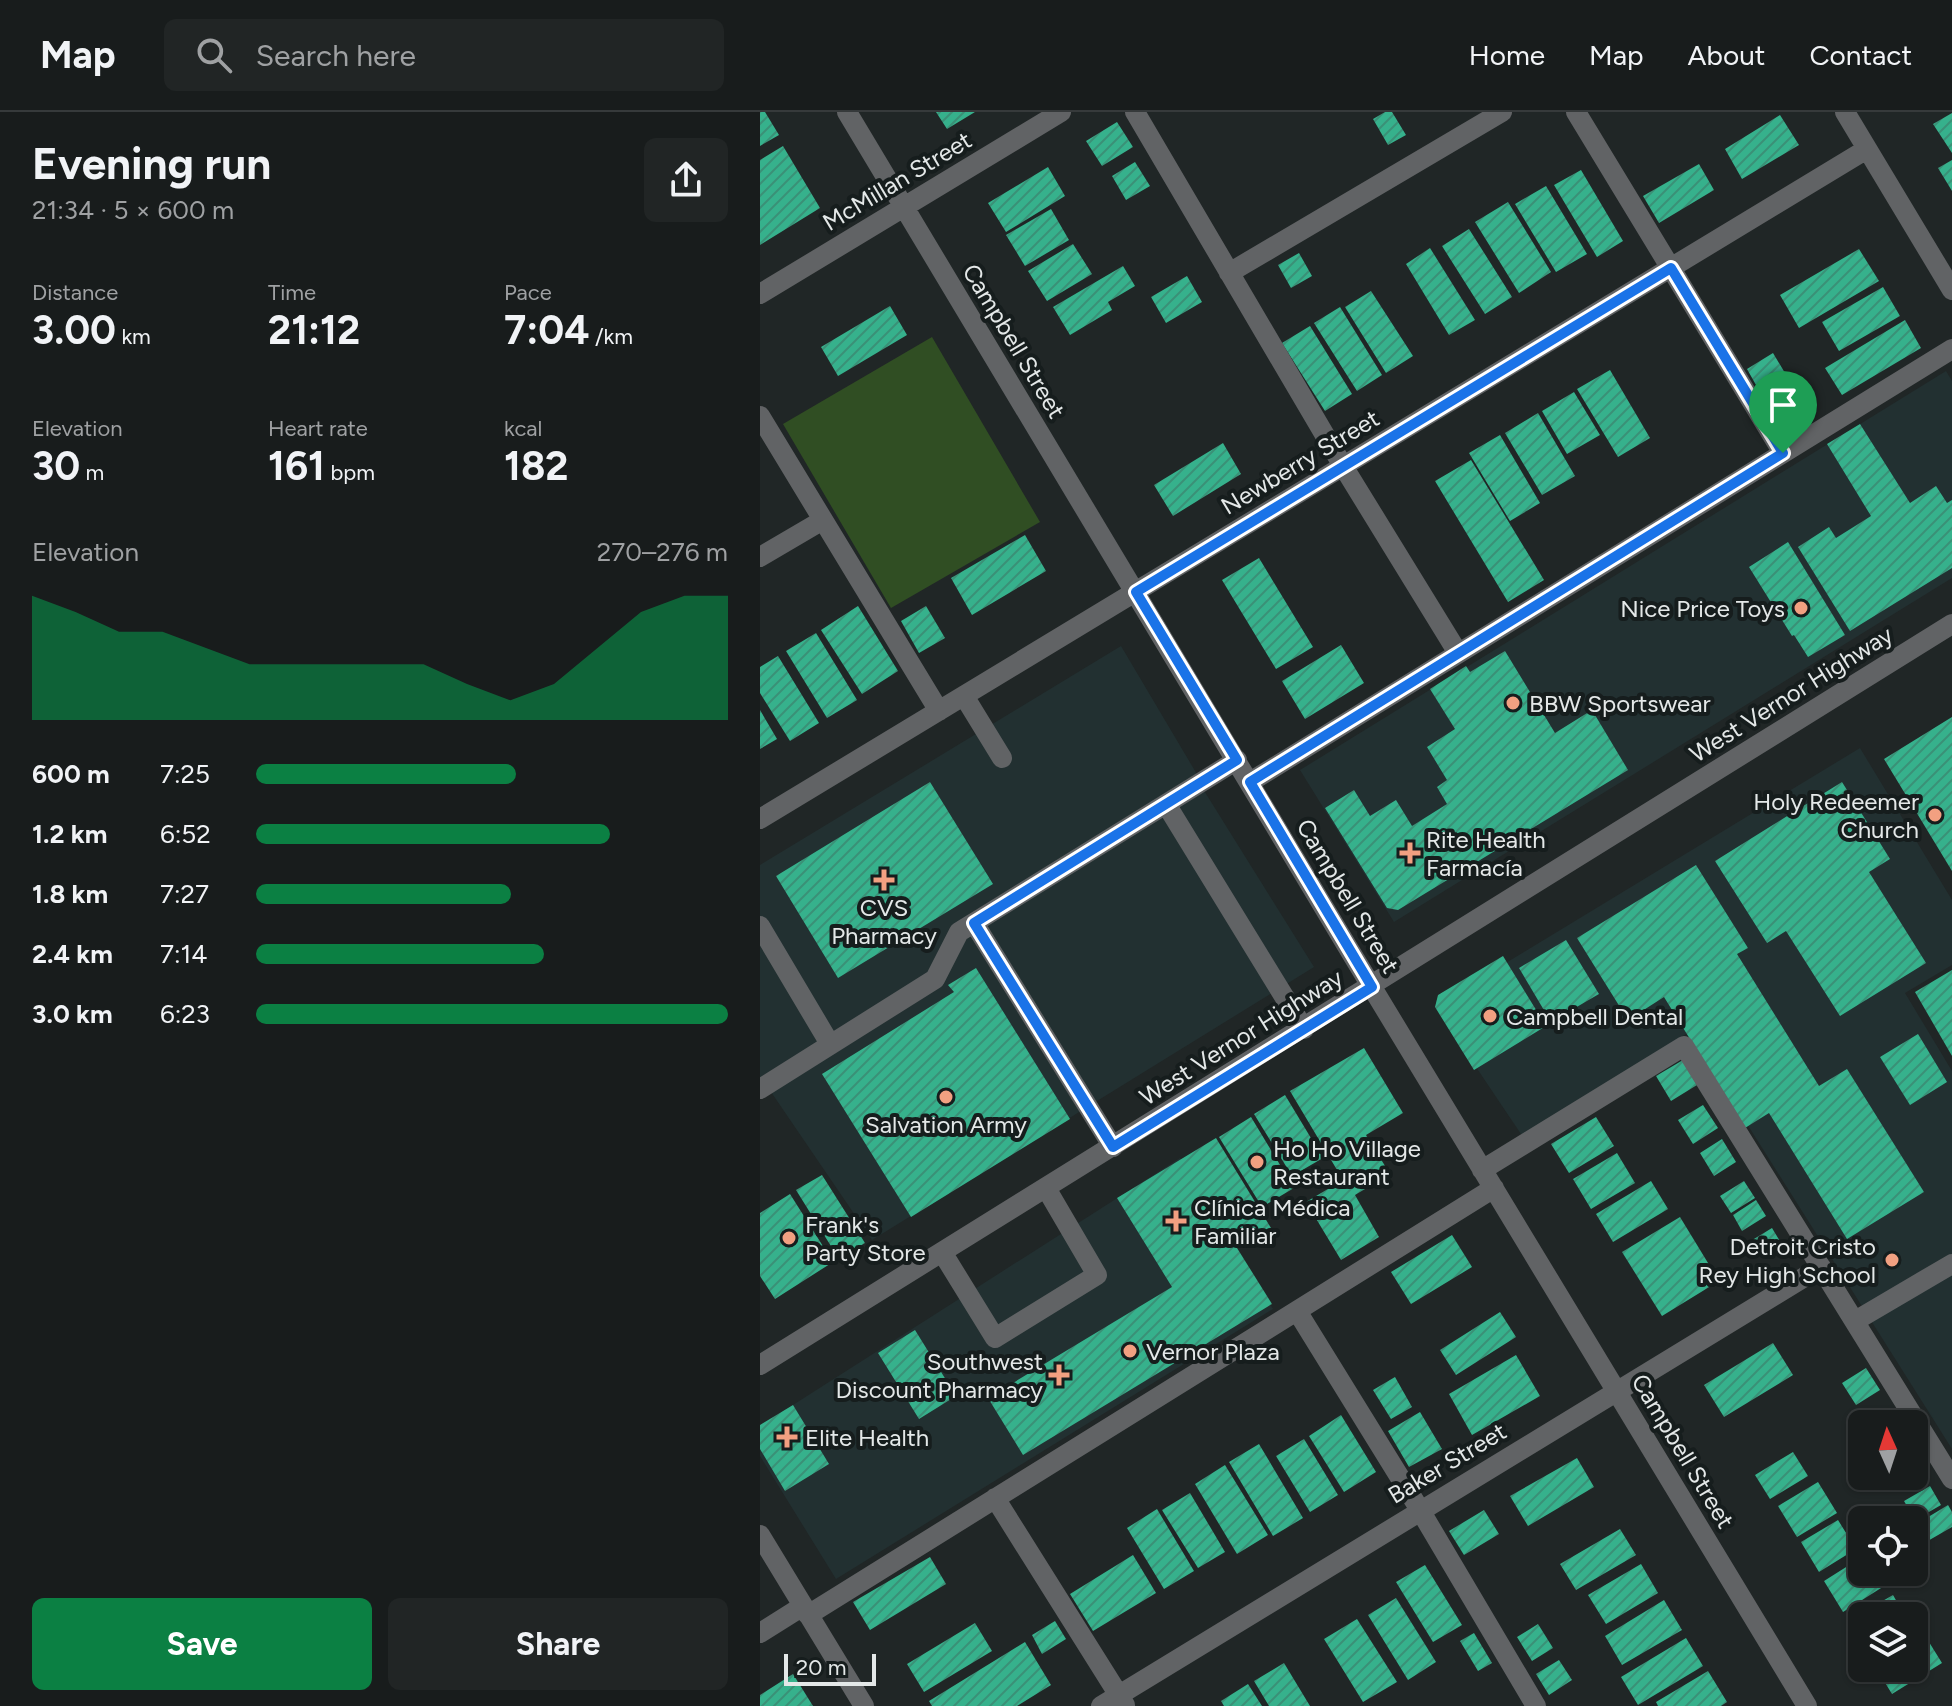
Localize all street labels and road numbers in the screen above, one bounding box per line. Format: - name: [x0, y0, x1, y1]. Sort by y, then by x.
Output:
- street label: McMillan Street: [817, 125, 977, 237]
- street label: Campbell Street: [957, 259, 1071, 423]
- street label: Newberry Street: [1216, 403, 1384, 521]
- street label: West Vernor Highway: [1684, 620, 1898, 768]
- street label: Campbell Street: [1291, 814, 1405, 978]
- street label: West Vernor Highway: [1134, 963, 1348, 1111]
- street label: Campbell Street: [1626, 1369, 1740, 1533]
- street label: Baker Street: [1383, 1416, 1511, 1510]

